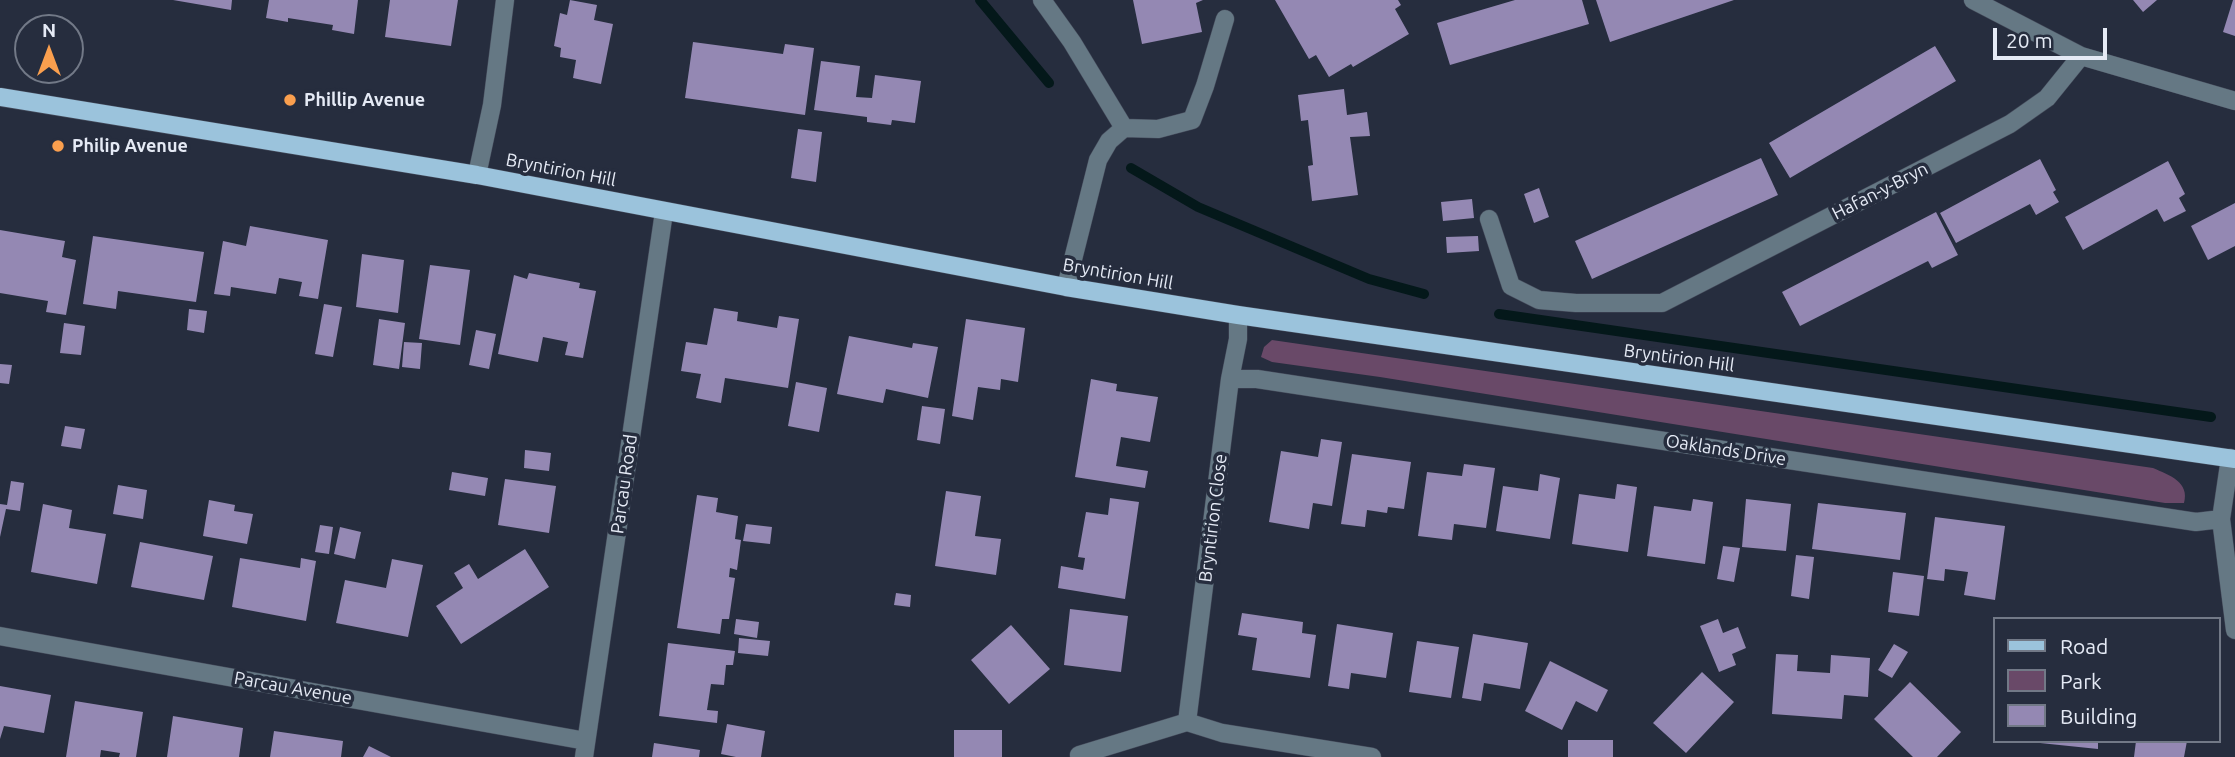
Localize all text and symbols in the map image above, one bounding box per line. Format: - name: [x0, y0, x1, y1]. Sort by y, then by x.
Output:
- north arrow: [14, 14, 84, 84]
- scale bar: [1997, 14, 2111, 58]
- text: N: [42, 19, 56, 41]
- text: 20 m: [2006, 28, 2053, 52]
- place label: Phillip Avenue: [304, 89, 425, 111]
- marker: Phillip Avenue: [282, 92, 298, 108]
- place label: Philip Avenue: [72, 135, 188, 157]
- marker: Philip Avenue: [50, 138, 66, 154]
- street label: Bryntirion Hill: [504, 149, 618, 191]
- street label: Hafan-y-Bryn: [1828, 158, 1932, 224]
- street label: Bryntirion Hill: [1061, 254, 1175, 294]
- street label: Bryntirion Hill: [1622, 340, 1736, 376]
- street label: Oaklands Drive: [1664, 430, 1788, 470]
- street label: Parcau Road: [606, 433, 642, 535]
- street label: Bryntirion Close: [1194, 453, 1232, 583]
- legend: [1994, 617, 2221, 743]
- text: Road: [2060, 634, 2108, 658]
- street label: Parcau Avenue: [232, 667, 354, 709]
- text: Park: [2060, 669, 2102, 693]
- text: Building: [2060, 704, 2137, 728]

